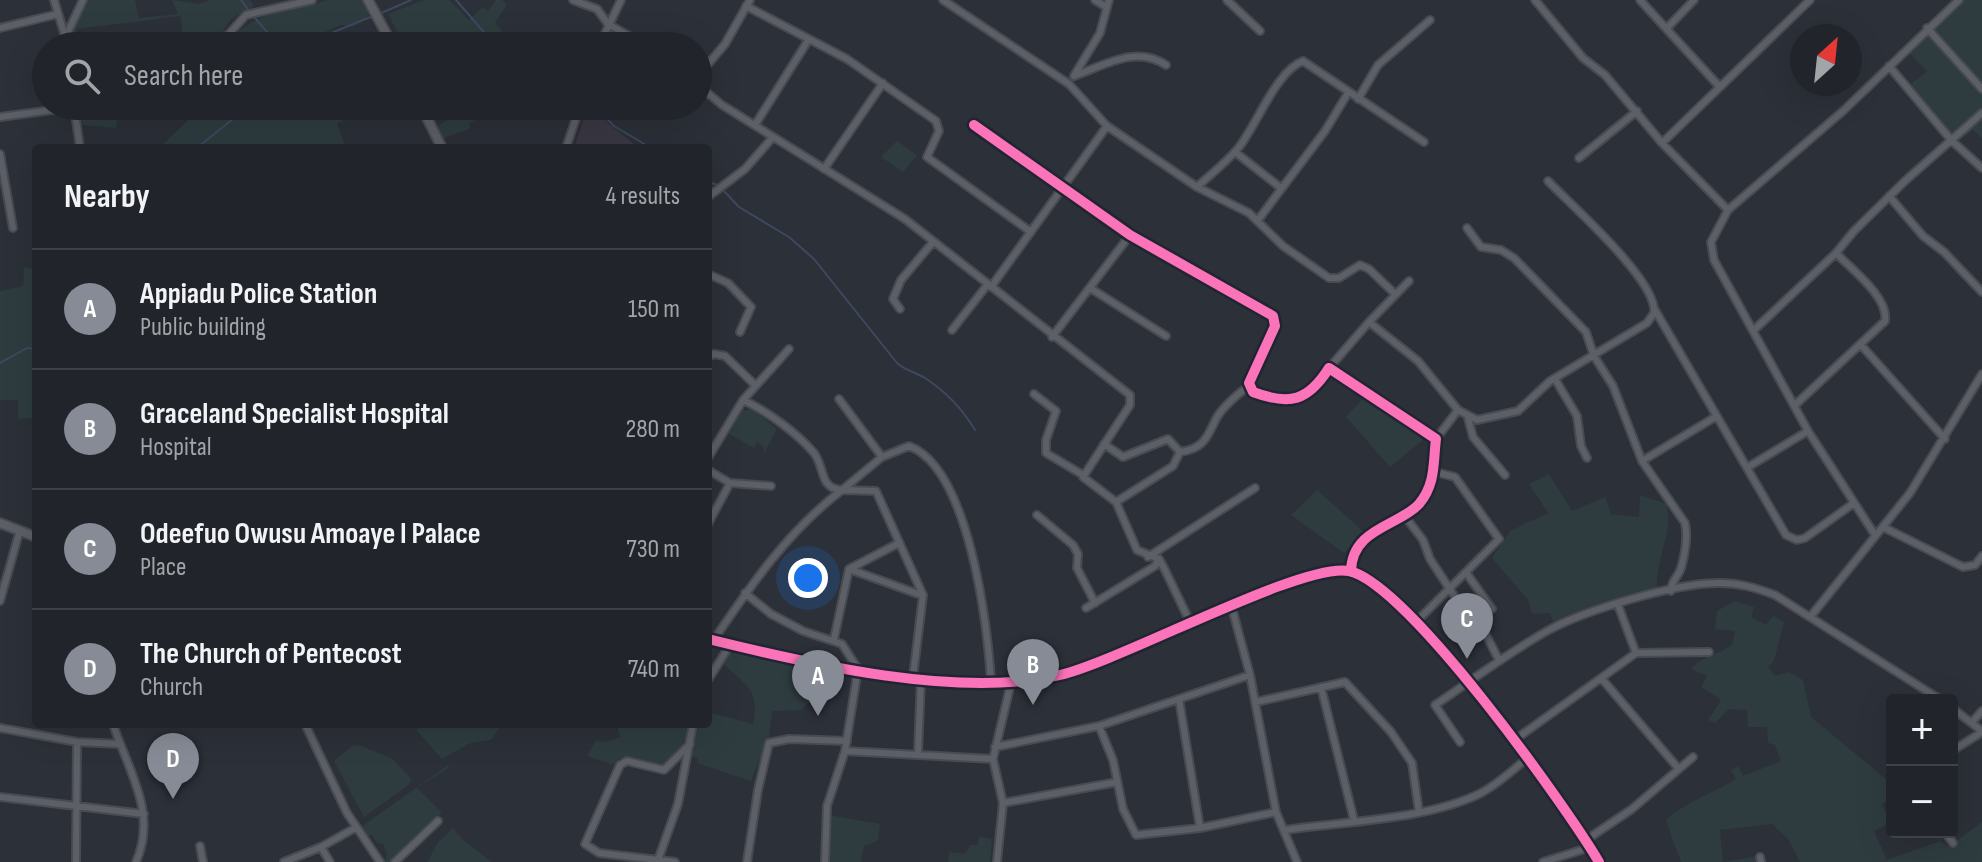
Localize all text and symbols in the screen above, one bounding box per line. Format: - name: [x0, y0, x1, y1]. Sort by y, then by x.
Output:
- north arrow: [1790, 24, 1862, 96]
- search box: [32, 32, 712, 120]
- icon: search: [60, 54, 104, 98]
- text: Search here: [124, 58, 243, 94]
- text: Nearby: [64, 176, 150, 217]
- text: 4 results: [605, 181, 680, 212]
- text: Appiadu Police Station: [140, 276, 377, 312]
- text: A: [84, 294, 96, 325]
- text: 150 m: [628, 294, 680, 325]
- text: Public building: [140, 312, 266, 343]
- text: Graceland Specialist Hospital: [140, 396, 449, 432]
- text: B: [84, 414, 96, 445]
- text: 280 m: [625, 414, 680, 445]
- text: Hospital: [140, 432, 212, 463]
- text: Odeefuo Owusu Amoaye I Palace: [140, 516, 481, 552]
- text: C: [83, 534, 97, 565]
- text: 730 m: [626, 534, 680, 565]
- text: Place: [140, 552, 187, 583]
- your location: [788, 558, 828, 598]
- pin: C: [1441, 593, 1493, 659]
- text: The Church of Pentecost: [140, 636, 402, 672]
- pin: B: [1007, 639, 1059, 705]
- pin: A: [792, 650, 844, 716]
- text: D: [83, 654, 97, 685]
- text: 740 m: [628, 654, 680, 685]
- text: Church: [140, 672, 203, 703]
- map controls: [1886, 694, 1958, 838]
- button: +: [1886, 694, 1958, 766]
- pin: D: [147, 733, 199, 799]
- button: −: [1886, 766, 1958, 838]

